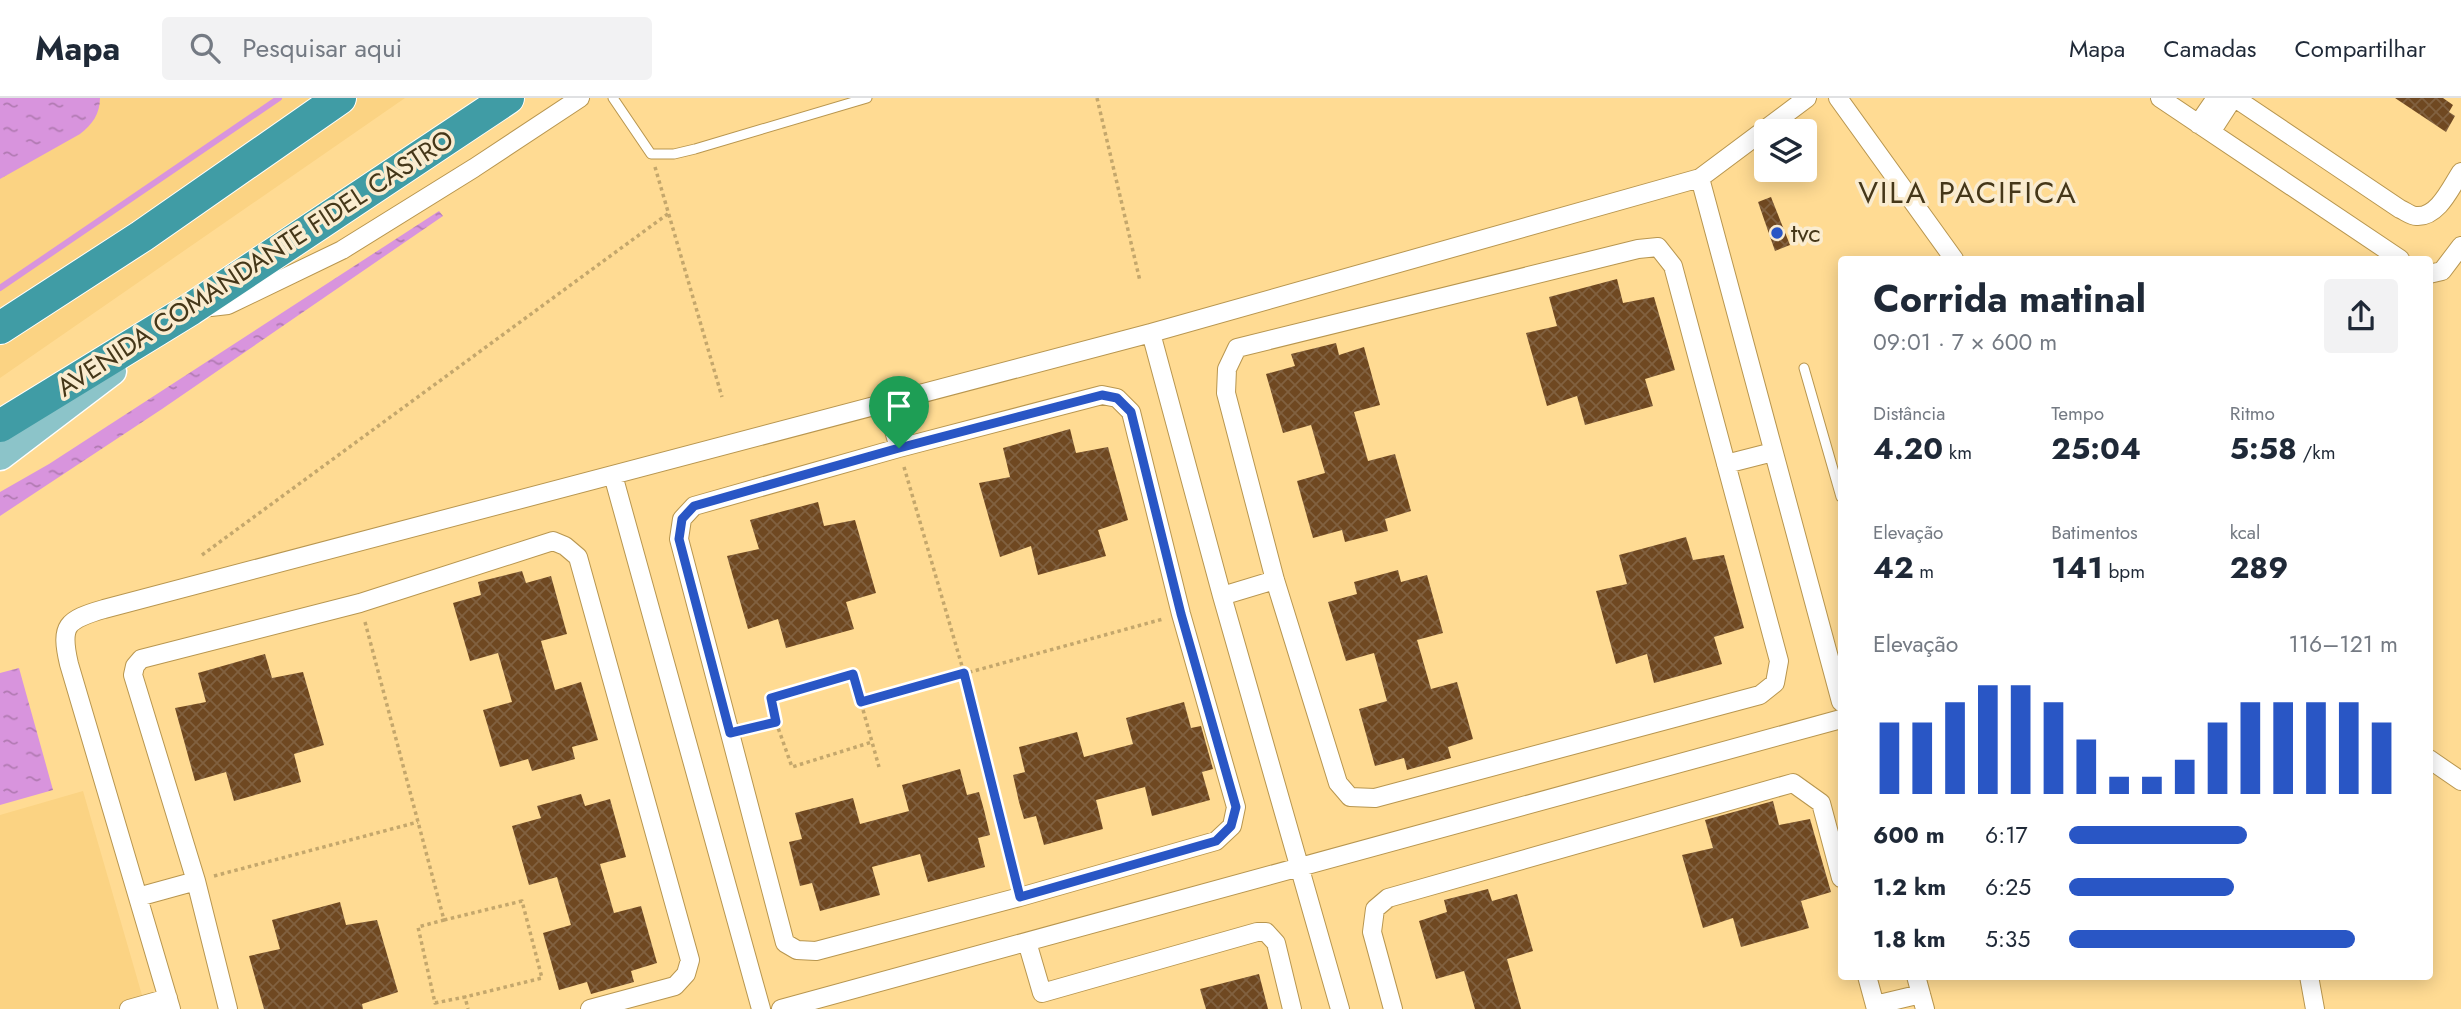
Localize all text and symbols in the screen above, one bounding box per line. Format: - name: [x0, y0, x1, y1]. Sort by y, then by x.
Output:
- search box: [162, 17, 652, 80]
- text: Mapa: [35, 25, 120, 72]
- icon: search: [186, 29, 224, 67]
- text: Pesquisar aqui: [242, 29, 402, 67]
- text: Mapa: [2069, 31, 2125, 66]
- text: Camadas: [2163, 31, 2256, 66]
- text: Compartilhar: [2294, 31, 2426, 66]
- map controls: [1754, 119, 1817, 182]
- button: layers: [1754, 119, 1817, 182]
- street label: AVENIDA COMANDANTE FIDEL CASTRO: [49, 120, 461, 406]
- district label: VILA PACIFICA: [1858, 171, 2078, 214]
- place label: tvc: [1791, 214, 1821, 252]
- marker: tvc: [1769, 225, 1785, 241]
- text: Corrida matinal: [1873, 271, 2146, 326]
- button: share: [2324, 279, 2398, 353]
- text: 09:01 · 7 × 600 m: [1873, 325, 2057, 359]
- pin: [869, 376, 929, 448]
- icon: arrive: [880, 387, 918, 425]
- text: Distância: [1873, 400, 1945, 427]
- text: Tempo: [2051, 400, 2104, 427]
- text: Ritmo: [2230, 400, 2275, 427]
- text: 4.20: [1873, 427, 1943, 470]
- text: 25:04: [2051, 427, 2141, 470]
- text: 5:58: [2230, 427, 2297, 470]
- text: km: [1943, 439, 1972, 466]
- text: /km: [2297, 439, 2336, 466]
- text: Elevação: [1873, 519, 1944, 546]
- text: Batimentos: [2051, 519, 2138, 546]
- text: kcal: [2230, 519, 2260, 546]
- text: 42: [1873, 546, 1914, 589]
- text: 141: [2051, 546, 2103, 589]
- text: 289: [2230, 546, 2288, 589]
- text: m: [1914, 558, 1934, 585]
- text: bpm: [2103, 558, 2145, 585]
- text: Elevação: [1873, 627, 1958, 661]
- text: 116–121 m: [2288, 627, 2398, 661]
- text: 600 m: [1873, 818, 1945, 852]
- text: 6:17: [1985, 818, 2028, 852]
- text: 1.2 km: [1873, 870, 1946, 904]
- text: 6:25: [1985, 870, 2031, 904]
- text: 1.8 km: [1873, 922, 1946, 956]
- text: 5:35: [1985, 922, 2030, 956]

